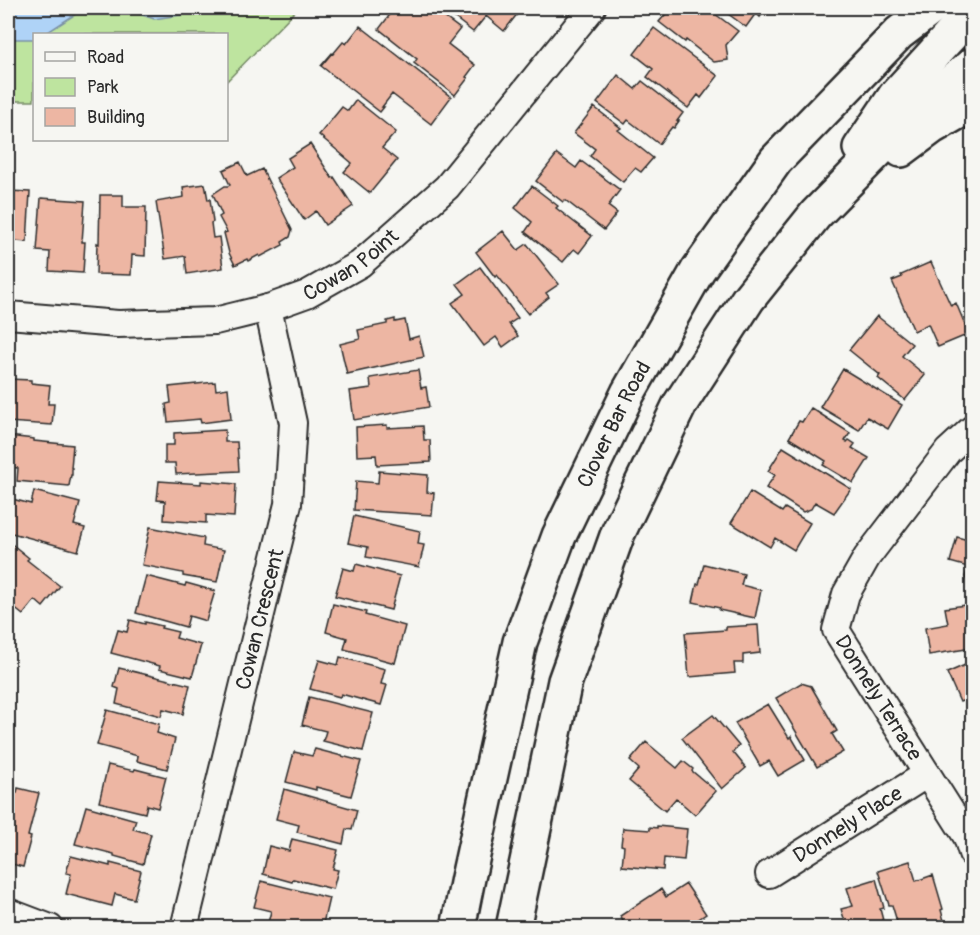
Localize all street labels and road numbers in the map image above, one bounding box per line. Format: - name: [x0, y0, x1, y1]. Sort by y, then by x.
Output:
- street label: Cowan Point: [298, 222, 404, 307]
- street label: Clover Bar Road: [571, 356, 657, 492]
- street label: Cowan Crescent: [229, 545, 290, 692]
- street label: Donnely Terrace: [829, 630, 929, 766]
- street label: Donnely Place: [788, 779, 908, 869]

